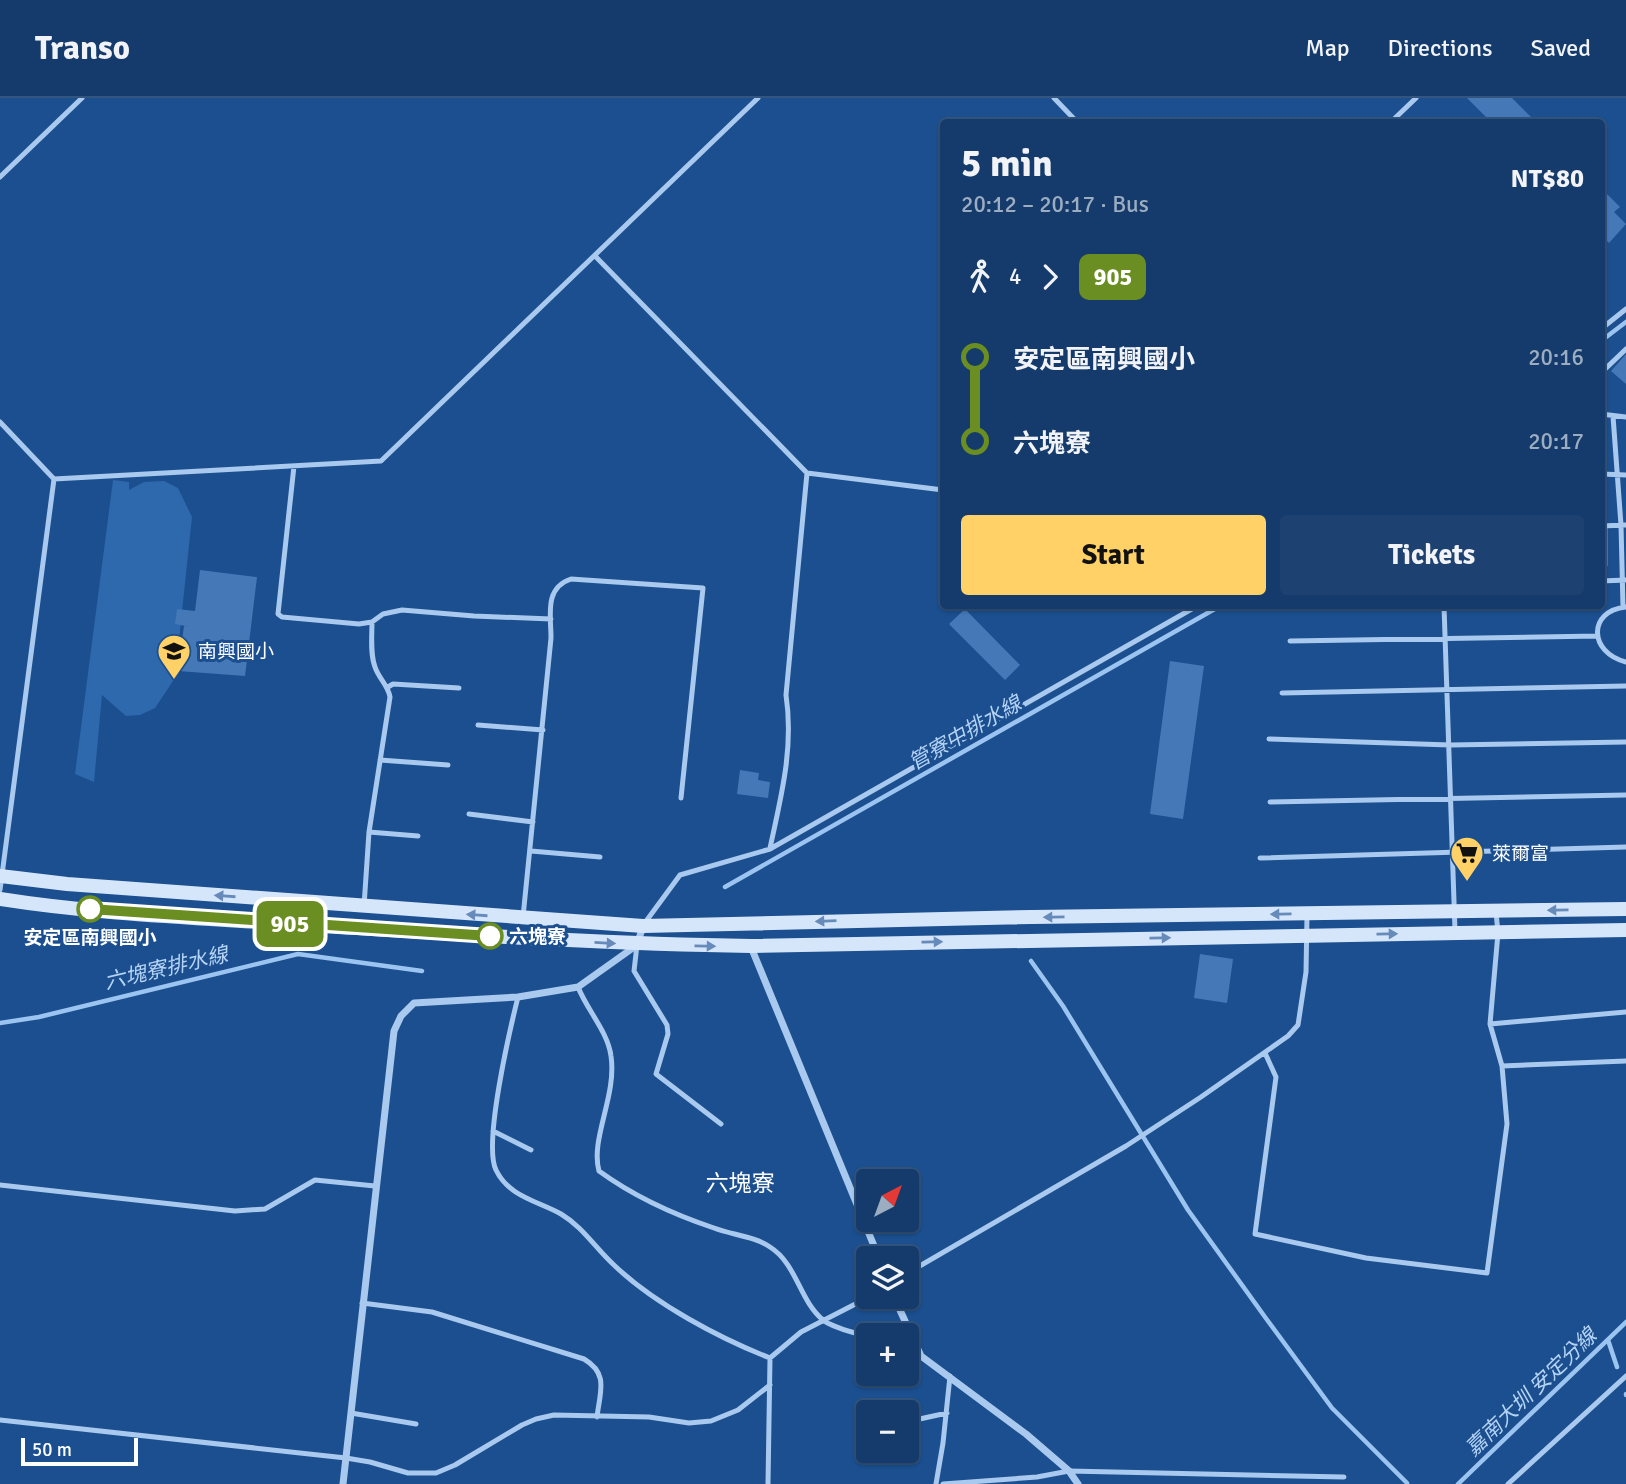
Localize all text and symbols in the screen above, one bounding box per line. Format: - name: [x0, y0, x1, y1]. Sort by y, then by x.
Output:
- text: Transo: [35, 28, 130, 69]
- text: Map: [1305, 33, 1350, 63]
- text: Directions: [1388, 33, 1493, 63]
- text: Saved: [1531, 33, 1591, 63]
- text: 5 min: [961, 140, 1053, 187]
- text: NT$80: [1511, 163, 1584, 195]
- text: 20:12 – 20:17 · Bus: [961, 190, 1149, 219]
- icon: walk: [961, 258, 999, 296]
- icon: forward: [1031, 258, 1069, 296]
- text: 4: [1009, 262, 1021, 291]
- text: 905: [1093, 262, 1132, 292]
- text: 20:16: [1528, 343, 1584, 372]
- text: 安定區南興國小: [1013, 344, 1195, 376]
- text: 20:17: [1528, 427, 1584, 456]
- text: 六塊寮: [1013, 428, 1091, 460]
- button: Start: [961, 515, 1266, 595]
- button: Tickets: [1280, 515, 1584, 595]
- school or university icon: 南興國小: [155, 632, 193, 681]
- place label: 南興國小: [198, 640, 274, 664]
- water label: 管寮中排水線: [904, 689, 1028, 776]
- supermarket icon: 萊爾富: [1448, 834, 1486, 883]
- place label: 萊爾富: [1492, 842, 1549, 866]
- one-way arrow: [214, 890, 236, 901]
- marker: 安定區南興國小: [77, 896, 103, 922]
- line badge: 905: [250, 901, 330, 947]
- one-way arrow: [1547, 904, 1569, 916]
- one-way arrow: [1270, 908, 1292, 919]
- text: 905: [271, 909, 309, 939]
- one-way arrow: [465, 909, 487, 920]
- one-way arrow: [1043, 911, 1065, 923]
- one-way arrow: [815, 915, 837, 927]
- marker: 六塊寮: [477, 923, 503, 949]
- place label: 六塊寮: [509, 925, 566, 949]
- place label: 安定區南興國小: [23, 926, 157, 950]
- one-way arrow: [1377, 928, 1399, 939]
- one-way arrow: [1149, 932, 1171, 944]
- one-way arrow: [922, 937, 944, 948]
- one-way arrow: [595, 938, 617, 949]
- one-way arrow: [694, 940, 716, 952]
- water label: 六塊寮排水線: [102, 941, 232, 995]
- district label: 六塊寮: [706, 1169, 775, 1198]
- north arrow: [856, 1169, 919, 1232]
- map controls: [856, 1169, 919, 1463]
- button: layers: [856, 1246, 919, 1309]
- water label: 嘉南大圳 安定分線: [1460, 1321, 1604, 1461]
- button: +: [856, 1323, 919, 1386]
- button: −: [856, 1400, 919, 1463]
- scale bar: [21, 1435, 138, 1467]
- text: 50 m: [32, 1438, 72, 1462]

